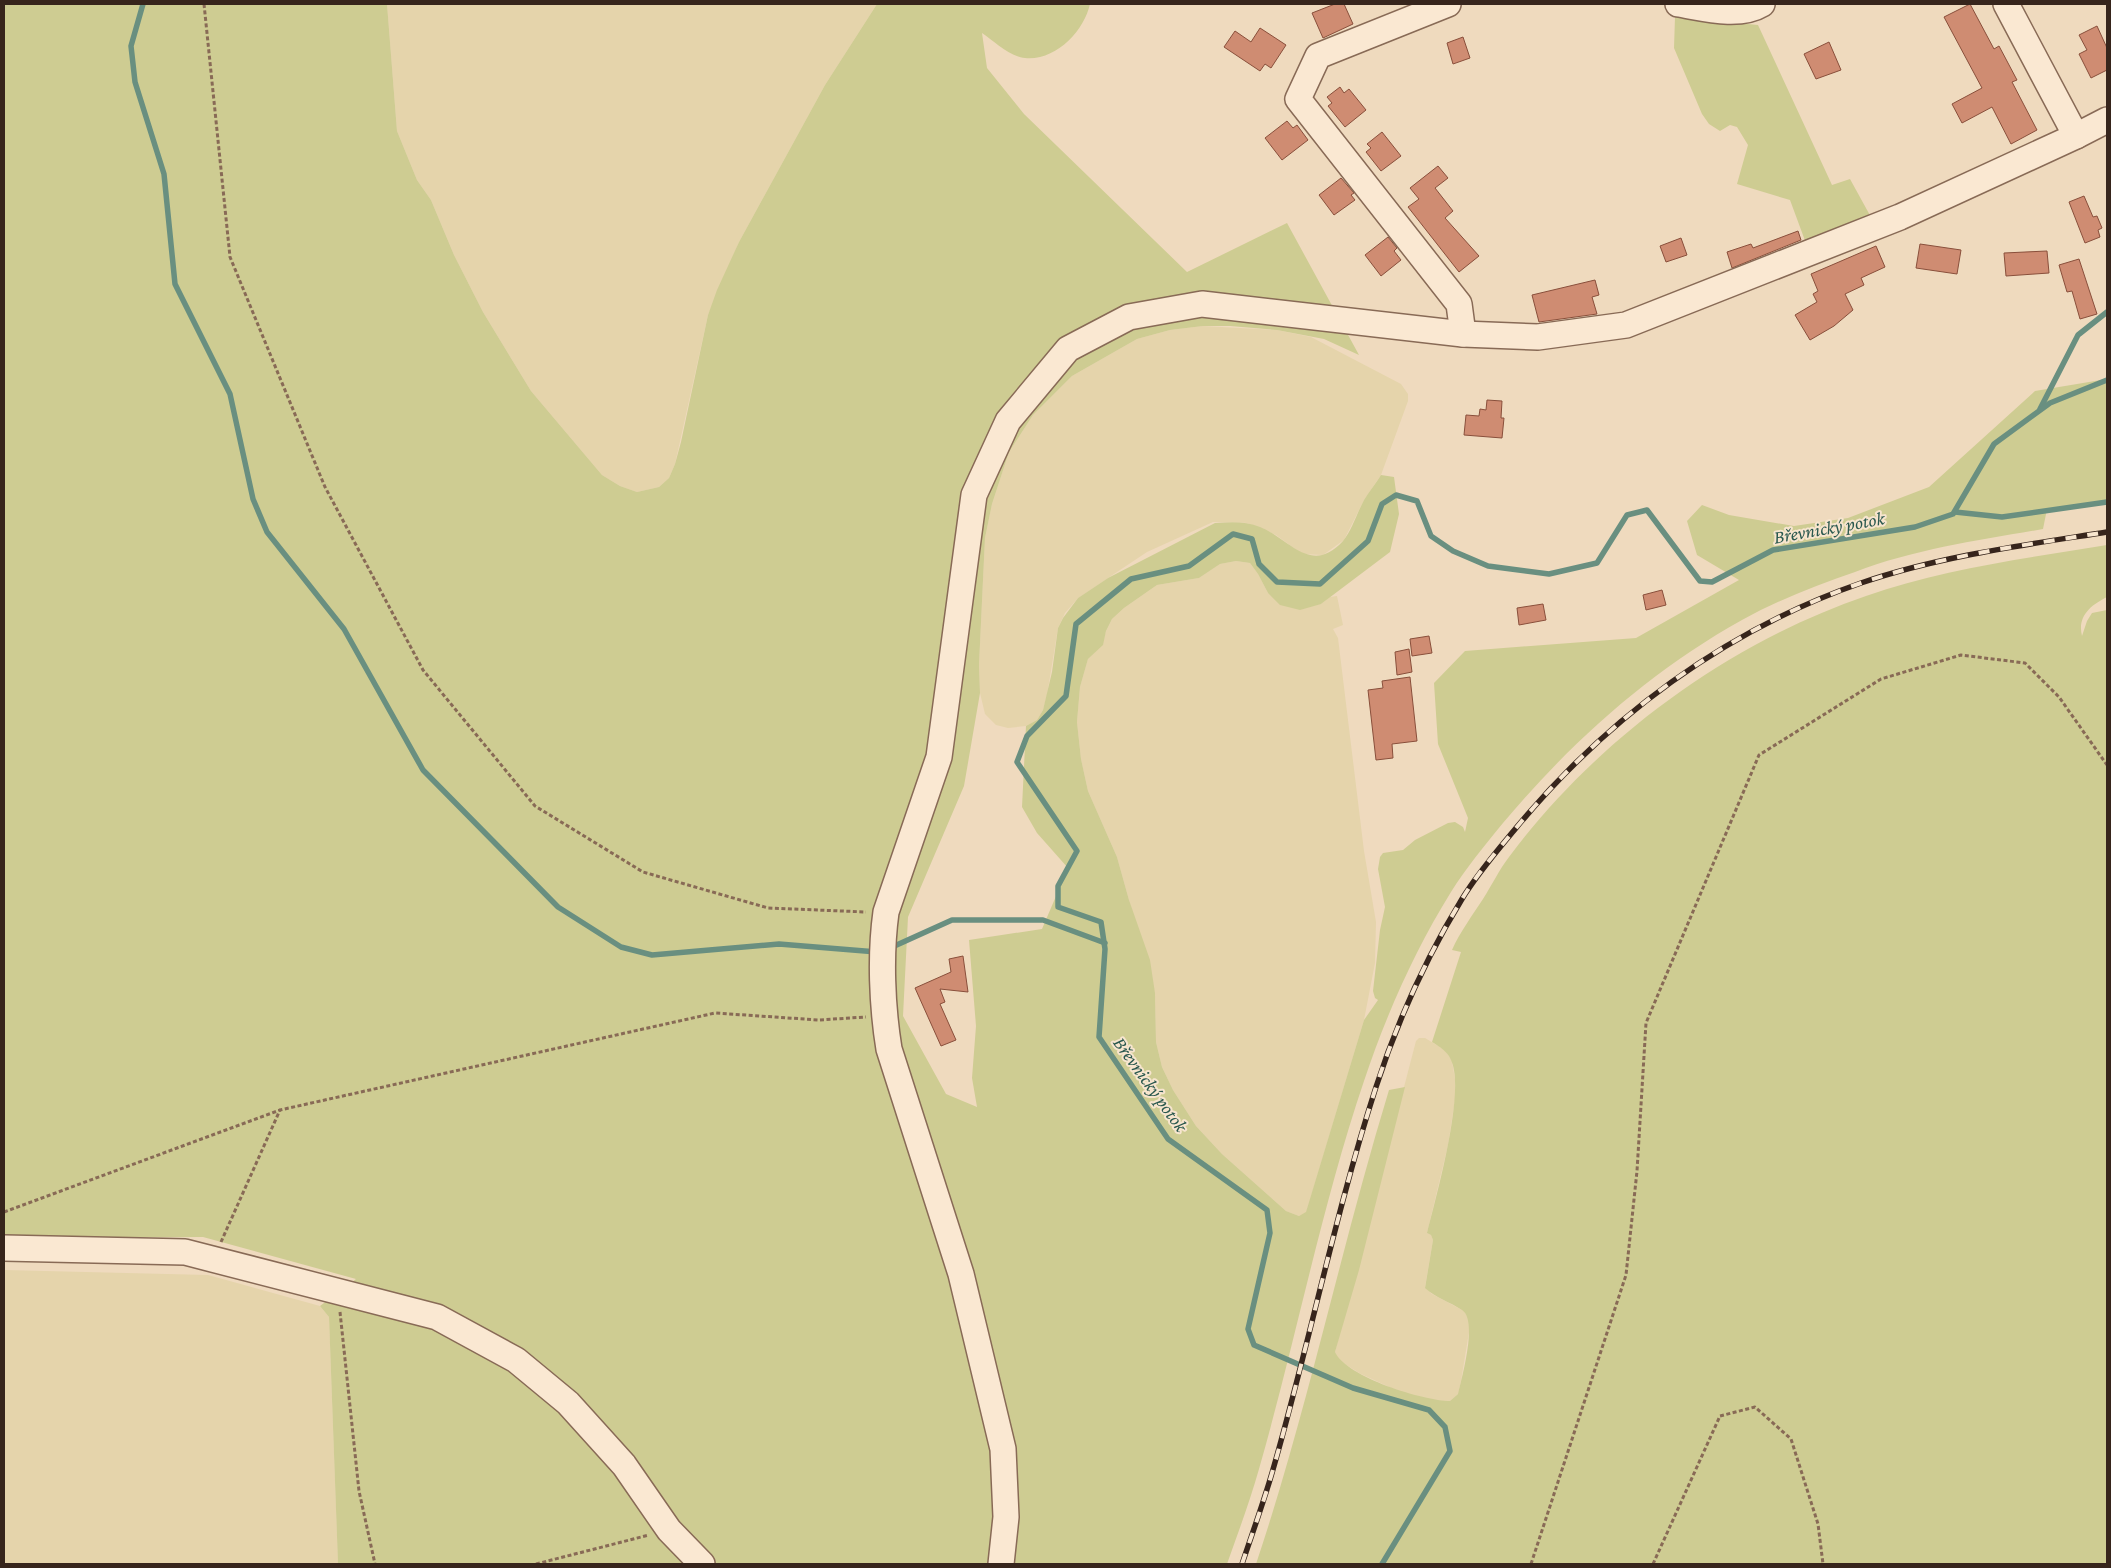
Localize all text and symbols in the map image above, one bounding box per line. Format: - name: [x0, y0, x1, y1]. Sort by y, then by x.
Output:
- water label: Břevnický potok: [1772, 507, 1887, 548]
- water label: Břevnický potok: [1109, 1033, 1192, 1136]

